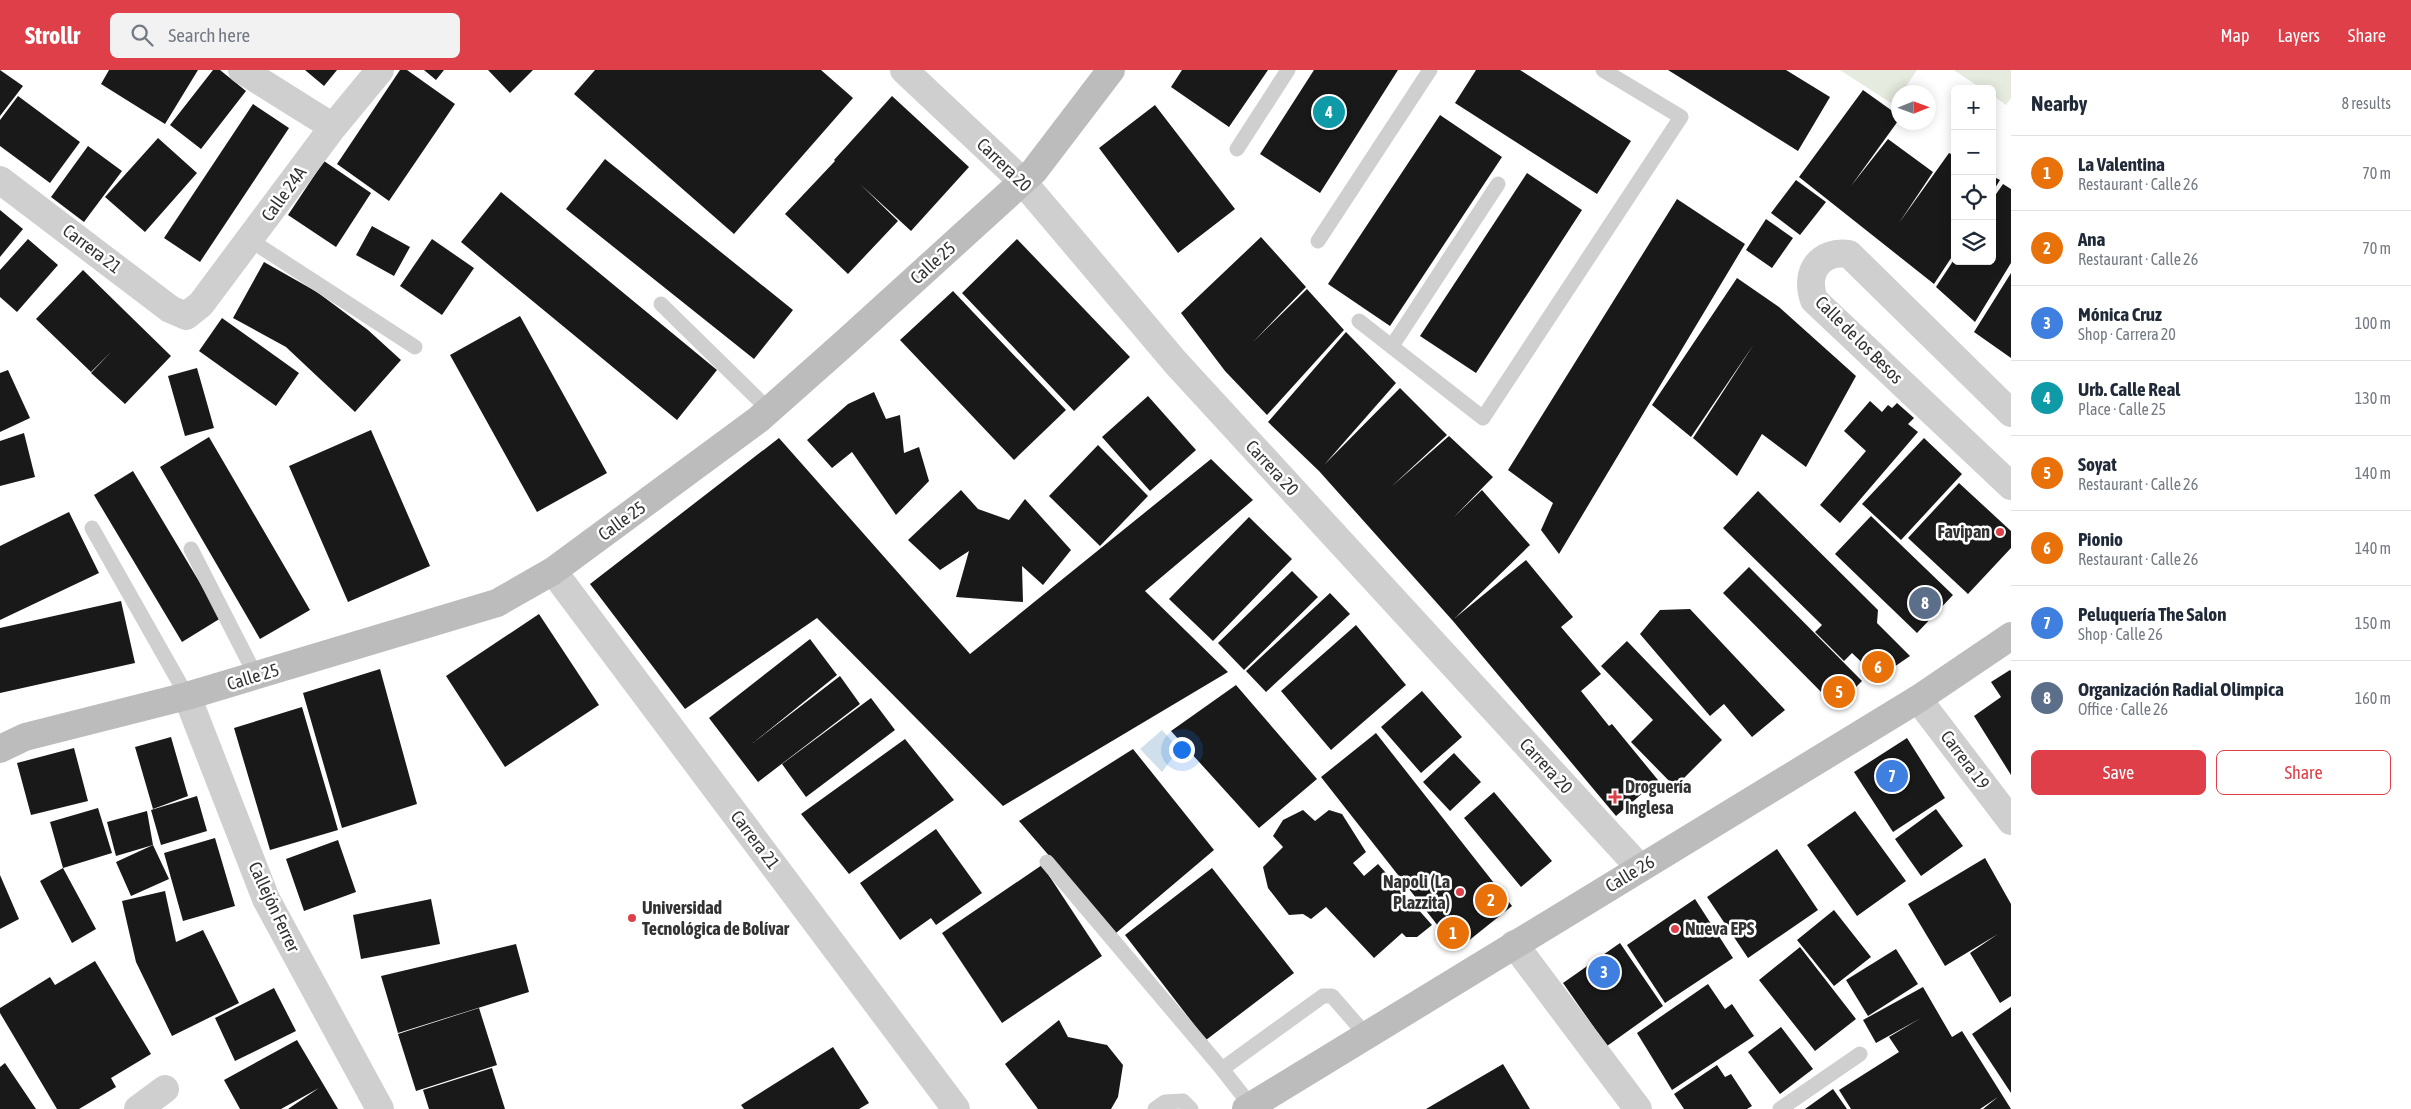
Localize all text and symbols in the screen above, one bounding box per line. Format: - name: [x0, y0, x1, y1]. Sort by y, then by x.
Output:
- search box: [110, 13, 460, 58]
- icon: search: [128, 21, 156, 49]
- text: Strollr: [25, 22, 80, 49]
- text: Search here: [168, 24, 250, 46]
- text: Map: [2220, 25, 2249, 46]
- text: Layers: [2277, 25, 2320, 46]
- text: Share: [2348, 25, 2386, 46]
- north arrow: [1891, 85, 1936, 130]
- map controls: [1951, 85, 1996, 265]
- button: +: [1951, 85, 1996, 130]
- text: Nearby: [2031, 91, 2087, 115]
- pin: 4: [1313, 93, 1345, 131]
- text: 8 results: [2341, 94, 2391, 112]
- button: −: [1951, 130, 1996, 175]
- street label: Carrera 20: [973, 133, 1036, 196]
- text: La Valentina: [2078, 153, 2165, 175]
- street label: Calle 24A: [257, 162, 310, 225]
- text: 1: [2043, 164, 2051, 182]
- text: 70 m: [2362, 164, 2391, 182]
- button: locate: [1951, 175, 1996, 220]
- text: Restaurant · Calle 26: [2078, 175, 2198, 193]
- street label: Carrera 21: [59, 220, 126, 277]
- button: layers: [1951, 220, 1996, 265]
- text: Ana: [2078, 228, 2105, 250]
- street label: Calle 25: [906, 237, 960, 288]
- text: 2: [2043, 239, 2051, 257]
- text: 70 m: [2362, 239, 2391, 257]
- text: Restaurant · Calle 26: [2078, 250, 2198, 268]
- street label: Calle de los Besos: [1811, 291, 1908, 388]
- text: Mónica Cruz: [2078, 303, 2162, 325]
- text: 3: [2043, 314, 2051, 332]
- text: 100 m: [2355, 314, 2391, 332]
- text: Shop · Carrera 20: [2078, 325, 2176, 343]
- text: Urb. Calle Real: [2078, 378, 2180, 400]
- text: 4: [2043, 389, 2051, 407]
- text: 130 m: [2355, 389, 2391, 407]
- text: Place · Calle 25: [2078, 400, 2166, 418]
- street label: Carrera 20: [1242, 436, 1303, 500]
- text: Soyat: [2078, 453, 2117, 475]
- text: 5: [2043, 464, 2051, 482]
- text: 140 m: [2355, 464, 2391, 482]
- text: Restaurant · Calle 26: [2078, 475, 2198, 493]
- street label: Calle 25: [594, 496, 649, 545]
- place label: Favipan: [1938, 521, 1990, 542]
- marker: Favipan: [1994, 526, 2006, 538]
- text: Pionio: [2078, 528, 2123, 550]
- text: 6: [2043, 539, 2051, 557]
- text: 140 m: [2355, 539, 2391, 557]
- text: Restaurant · Calle 26: [2078, 550, 2198, 568]
- pin: 8: [1909, 584, 1941, 622]
- text: Peluquería The Salon: [2078, 603, 2226, 625]
- text: 7: [2043, 614, 2051, 632]
- text: 150 m: [2355, 614, 2391, 632]
- text: Shop · Calle 26: [2078, 625, 2163, 643]
- pin: 6: [1862, 648, 1894, 686]
- street label: Calle 25: [224, 659, 281, 694]
- pin: 5: [1823, 673, 1855, 711]
- text: Organización Radial Olimpica: [2078, 678, 2284, 700]
- text: 8: [2043, 689, 2051, 707]
- text: 160 m: [2355, 689, 2391, 707]
- text: Office · Calle 26: [2078, 700, 2168, 718]
- street label: Carrera 19: [1937, 726, 1994, 793]
- street label: Carrera 20: [1516, 734, 1577, 798]
- your location: [1169, 737, 1195, 763]
- button: Save: [2031, 750, 2206, 795]
- button: Share: [2216, 750, 2391, 795]
- pin: 7: [1876, 757, 1908, 795]
- place label: Droguería Inglesa: [1625, 776, 1691, 818]
- marker: Droguería Inglesa: [1609, 791, 1621, 803]
- street label: Carrera 21: [727, 806, 784, 873]
- street label: Calle 26: [1601, 851, 1658, 896]
- street label: Callejón Ferrer: [244, 858, 305, 956]
- place label: Napoli (La Plazzita): [1383, 871, 1450, 913]
- pin: 2: [1475, 881, 1507, 919]
- marker: Napoli (La Plazzita): [1454, 886, 1466, 898]
- place label: Universidad Tecnológica de Bolívar: [642, 897, 790, 939]
- marker: Universidad Tecnológica de Bolívar: [626, 912, 638, 924]
- pin: 1: [1437, 914, 1469, 952]
- place label: Nueva EPS: [1685, 918, 1755, 939]
- marker: Nueva EPS: [1669, 923, 1681, 935]
- pin: 3: [1588, 953, 1620, 991]

